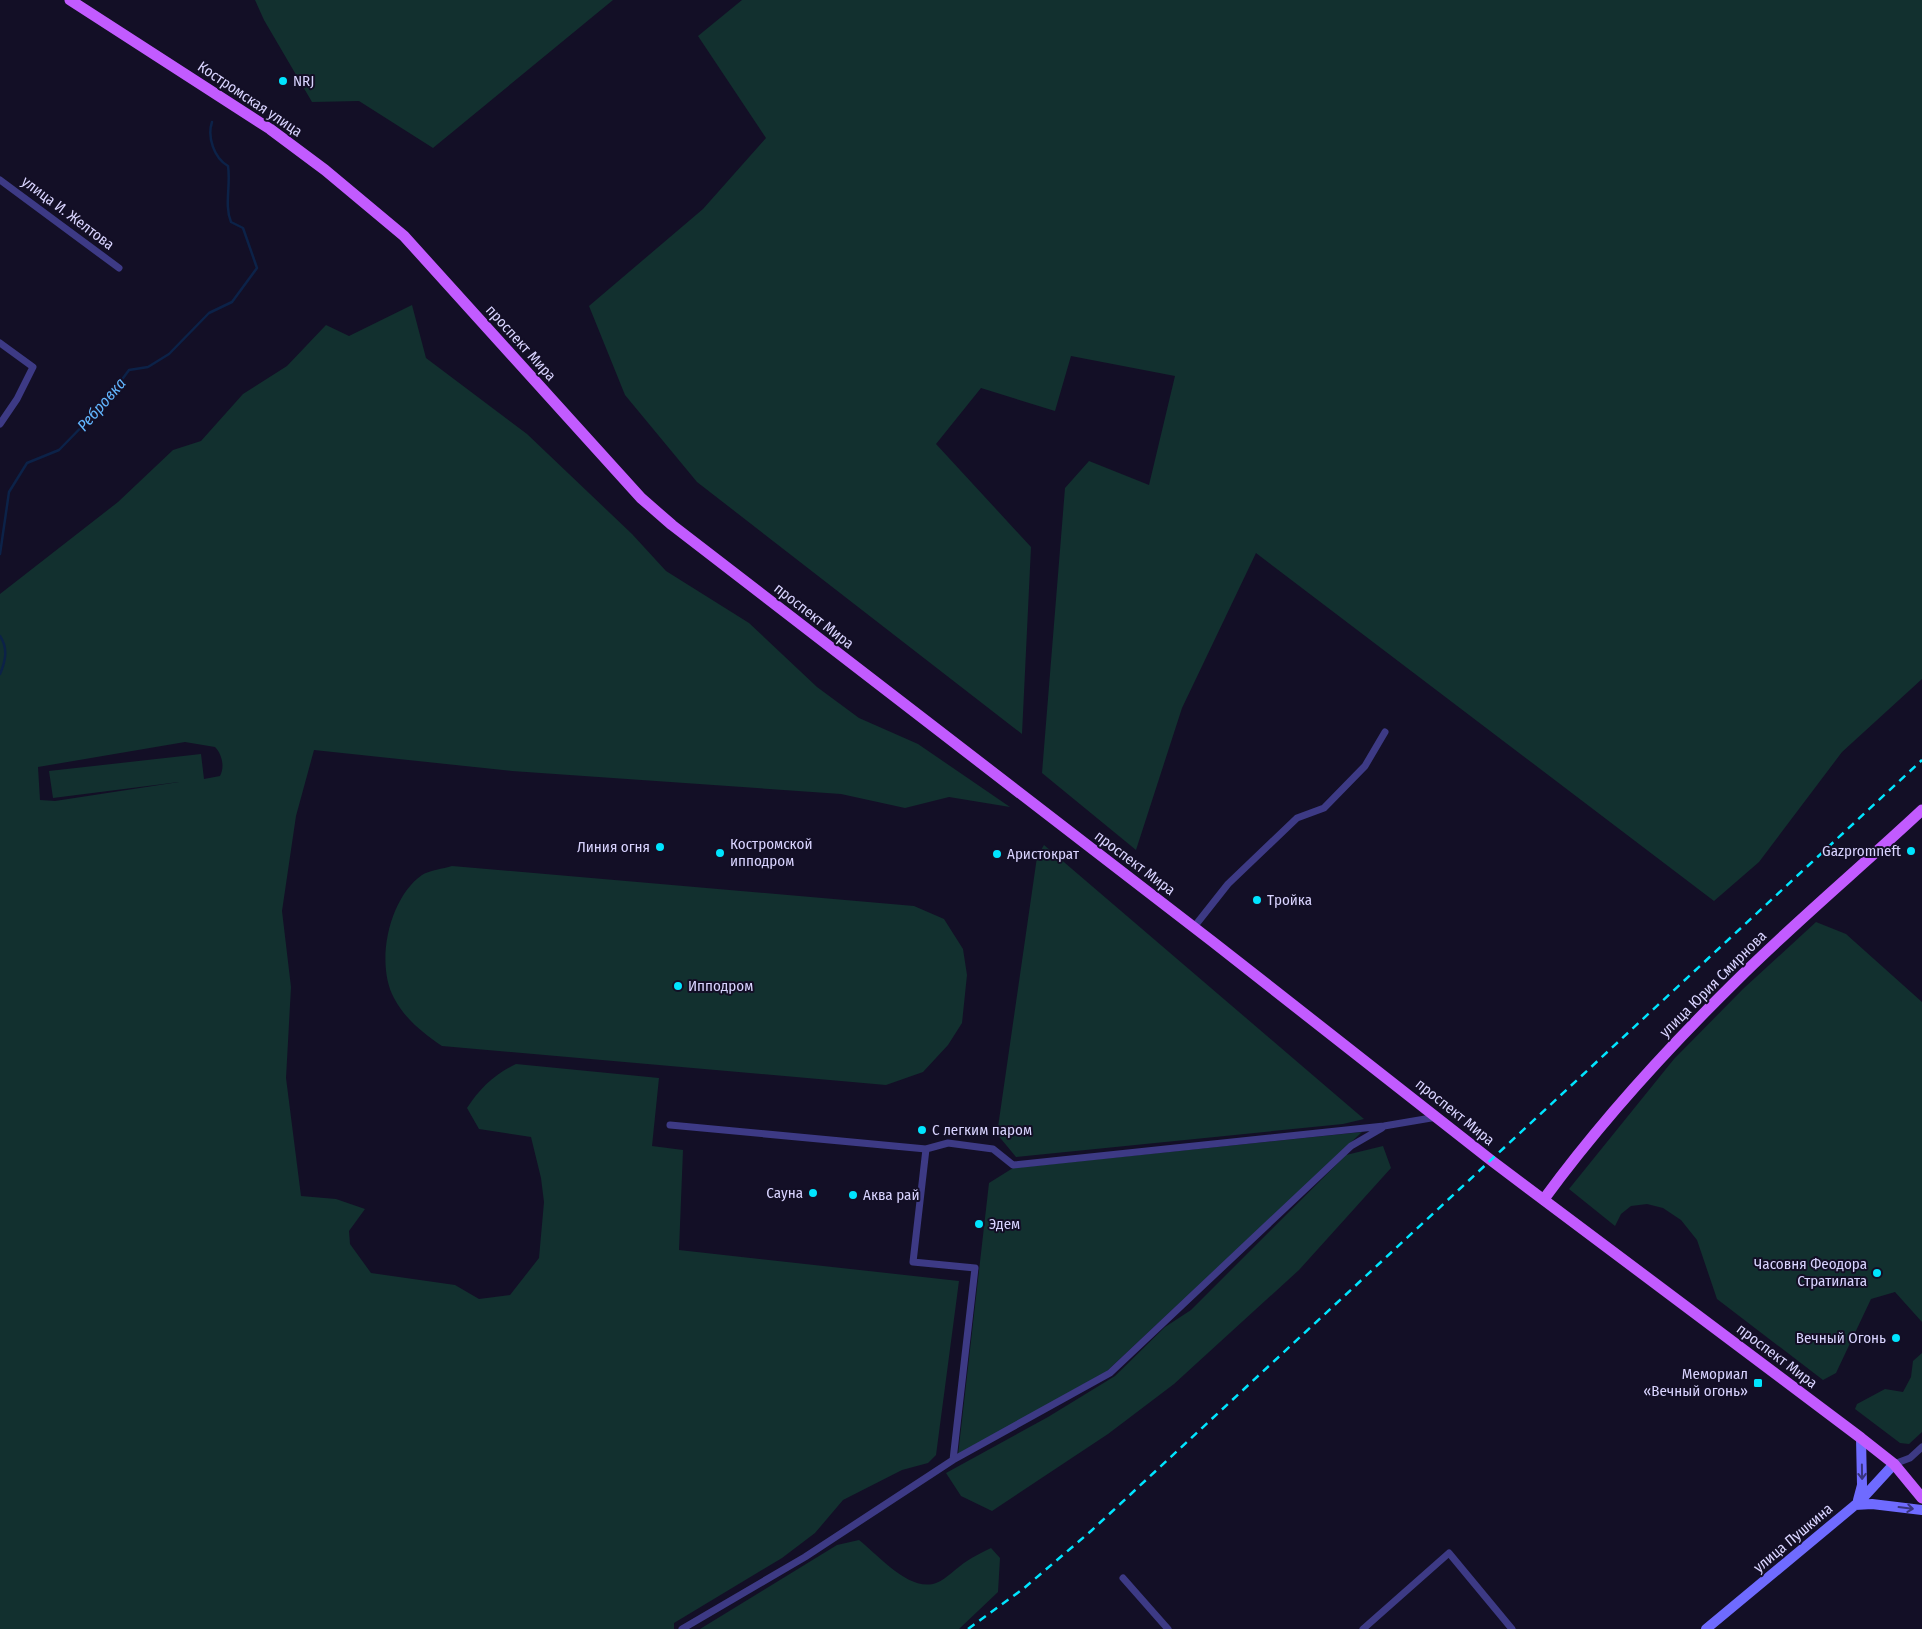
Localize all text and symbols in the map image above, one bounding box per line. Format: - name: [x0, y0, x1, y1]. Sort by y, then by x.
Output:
- street label: Костромская улица: [194, 57, 306, 141]
- place label: NRJ: [293, 72, 314, 90]
- marker: NRJ: [277, 75, 289, 87]
- street label: улица И. Желтова: [18, 172, 118, 254]
- street label: проспект Мира: [482, 301, 560, 385]
- water label: Ребровка: [73, 374, 130, 435]
- street label: проспект Мира: [771, 579, 857, 653]
- street label: проспект Мира: [1091, 827, 1179, 899]
- place label: Костромской ипподром: [730, 835, 812, 870]
- place label: Линия огня: [577, 838, 650, 856]
- marker: Линия огня: [654, 841, 666, 853]
- place label: Gazpromneft: [1822, 842, 1901, 860]
- place label: Аристократ: [1007, 845, 1080, 863]
- marker: Gazpromneft: [1905, 845, 1917, 857]
- marker: Костромской ипподром: [714, 847, 726, 859]
- marker: Аристократ: [991, 848, 1003, 860]
- place label: Тройка: [1267, 891, 1312, 909]
- marker: Тройка: [1251, 894, 1263, 906]
- street label: улица Юрия Смирнова: [1656, 927, 1770, 1041]
- place label: Ипподром: [688, 977, 753, 995]
- marker: Ипподром: [672, 980, 684, 992]
- street label: проспект Мира: [1412, 1075, 1498, 1149]
- place label: С легким паром: [932, 1121, 1032, 1139]
- marker: С легким паром: [916, 1124, 928, 1136]
- place label: Сауна: [766, 1184, 803, 1202]
- place label: Аква рай: [863, 1186, 919, 1204]
- marker: Сауна: [807, 1187, 819, 1199]
- marker: Аква рай: [847, 1189, 859, 1201]
- place label: Эдем: [989, 1215, 1020, 1233]
- marker: Эдем: [973, 1218, 985, 1230]
- place label: Часовня Феодора Стратилата: [1754, 1255, 1867, 1290]
- marker: Часовня Феодора Стратилата: [1871, 1267, 1883, 1279]
- street label: проспект Мира: [1733, 1320, 1821, 1392]
- place label: Вечный Огонь: [1796, 1329, 1886, 1347]
- marker: Вечный Огонь: [1890, 1332, 1902, 1344]
- place label: Мемориал «Вечный огонь»: [1643, 1365, 1748, 1400]
- marker: Мемориал «Вечный огонь»: [1752, 1377, 1764, 1389]
- one-way arrow: [1857, 1464, 1867, 1480]
- street label: улица Пушкина: [1750, 1500, 1836, 1576]
- one-way arrow: [1898, 1503, 1914, 1513]

